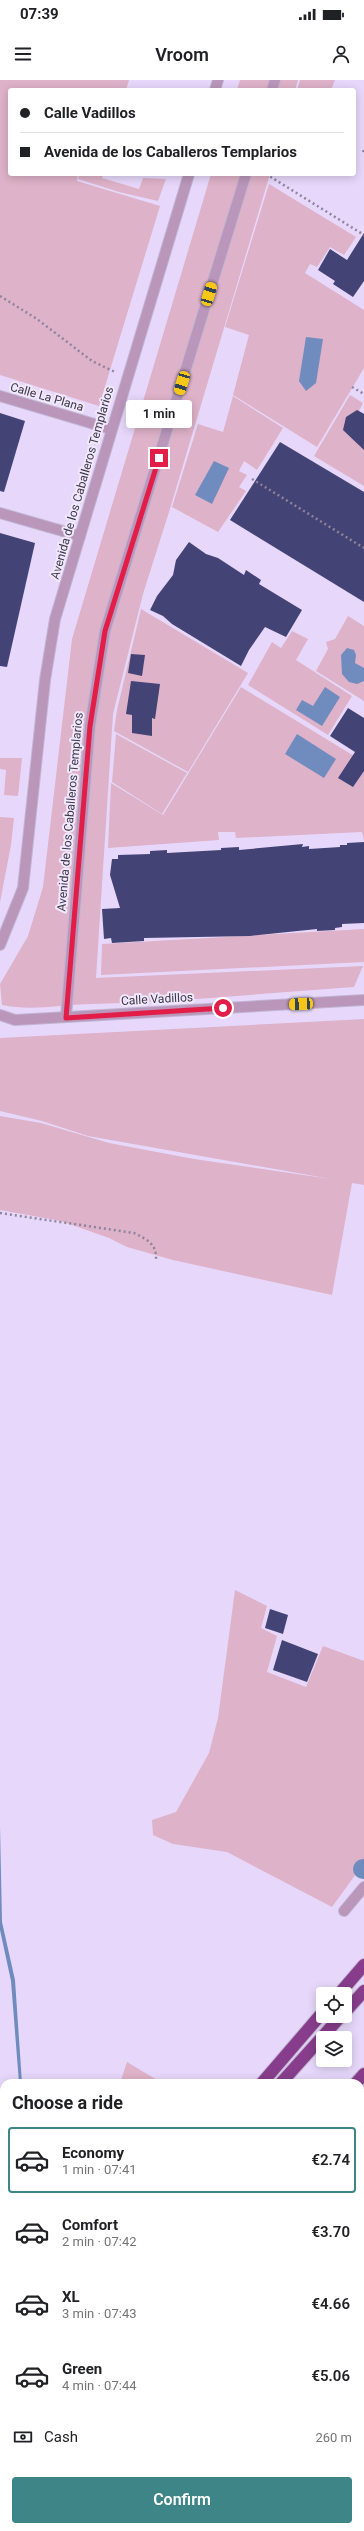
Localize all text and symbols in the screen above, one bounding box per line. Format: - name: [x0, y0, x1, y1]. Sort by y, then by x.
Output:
- text: 07:39: [20, 5, 59, 23]
- icon: menu: [12, 43, 34, 65]
- icon: person: [330, 43, 352, 65]
- text: Vroom: [155, 44, 209, 65]
- text: Calle Vadillos: [44, 104, 136, 122]
- text: Avenida de los Caballeros Templarios: [44, 143, 297, 161]
- car: [200, 281, 218, 307]
- car: [173, 370, 191, 396]
- street label: Calle La Plana: [9, 380, 85, 414]
- street label: Avenida de los Caballeros Templarios: [48, 385, 116, 581]
- callout: 1 min: [126, 400, 192, 428]
- text: 1 min: [143, 406, 175, 421]
- route end: [150, 449, 168, 467]
- street label: Avenida de los Caballeros Templarios: [54, 712, 86, 912]
- street label: Calle Vadillos: [121, 990, 193, 1008]
- car: [289, 997, 313, 1011]
- route start: [214, 999, 232, 1017]
- map controls: [316, 1987, 352, 2067]
- button: locate: [316, 1987, 352, 2023]
- button: layers: [316, 2031, 352, 2067]
- text: Choose a ride: [12, 2092, 123, 2113]
- icon: car: [14, 2142, 50, 2178]
- text: Economy: [62, 2144, 124, 2162]
- text: €2.74: [311, 2151, 350, 2169]
- text: 1 min · 07:41: [62, 2162, 137, 2177]
- icon: car: [14, 2214, 50, 2250]
- text: Comfort: [62, 2216, 118, 2234]
- text: €3.70: [311, 2223, 350, 2241]
- text: 2 min · 07:42: [62, 2234, 137, 2249]
- icon: car: [14, 2286, 50, 2322]
- text: XL: [62, 2288, 80, 2306]
- text: €4.66: [311, 2295, 350, 2313]
- text: 3 min · 07:43: [62, 2306, 137, 2321]
- icon: car: [14, 2358, 50, 2394]
- text: Green: [62, 2360, 102, 2378]
- text: €5.06: [311, 2367, 350, 2385]
- text: 4 min · 07:44: [62, 2378, 137, 2393]
- icon: cash: [12, 2426, 34, 2448]
- text: Cash: [44, 2428, 78, 2446]
- text: 260 m: [315, 2430, 352, 2445]
- button: Confirm: [12, 2477, 352, 2523]

